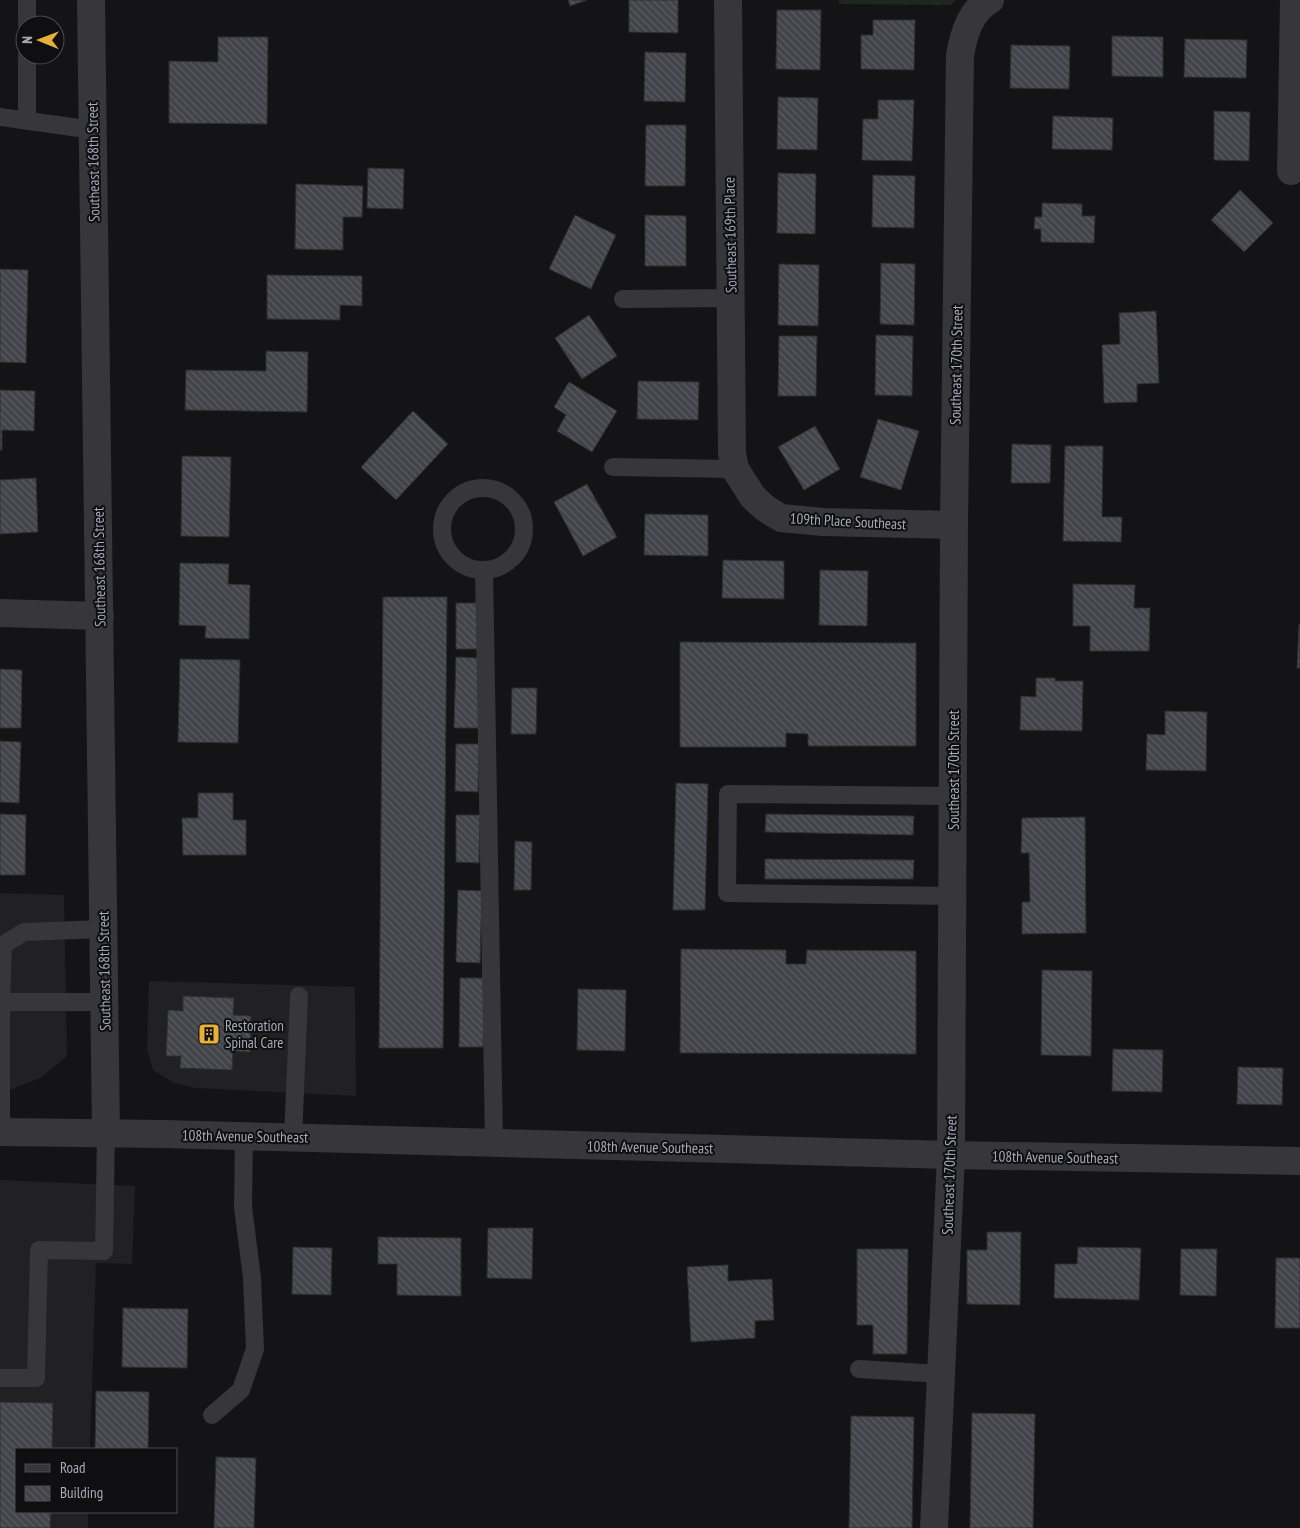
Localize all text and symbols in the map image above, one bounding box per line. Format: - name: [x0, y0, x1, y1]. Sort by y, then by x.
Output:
- north arrow: [15, 15, 65, 65]
- text: N: [18, 36, 36, 44]
- street label: Southeast 168th Street: [82, 102, 104, 222]
- street label: Southeast 169th Place: [719, 177, 741, 293]
- street label: Southeast 170th Street: [945, 305, 967, 425]
- street label: Southeast 168th Street: [88, 507, 110, 627]
- street label: 109th Place Southeast: [789, 508, 907, 534]
- street label: Southeast 170th Street: [944, 710, 963, 830]
- street label: Southeast 168th Street: [93, 911, 115, 1031]
- place label: Restoration Spinal Care: [225, 1016, 284, 1052]
- building icon: Restoration Spinal Care: [197, 1022, 221, 1046]
- street label: Southeast 170th Street: [937, 1115, 961, 1235]
- street label: 108th Avenue Southeast: [182, 1125, 308, 1147]
- street label: 108th Avenue Southeast: [587, 1136, 713, 1158]
- street label: 108th Avenue Southeast: [992, 1146, 1118, 1168]
- legend: [15, 1448, 178, 1513]
- text: Road: [60, 1458, 86, 1477]
- text: Building: [60, 1483, 103, 1502]

